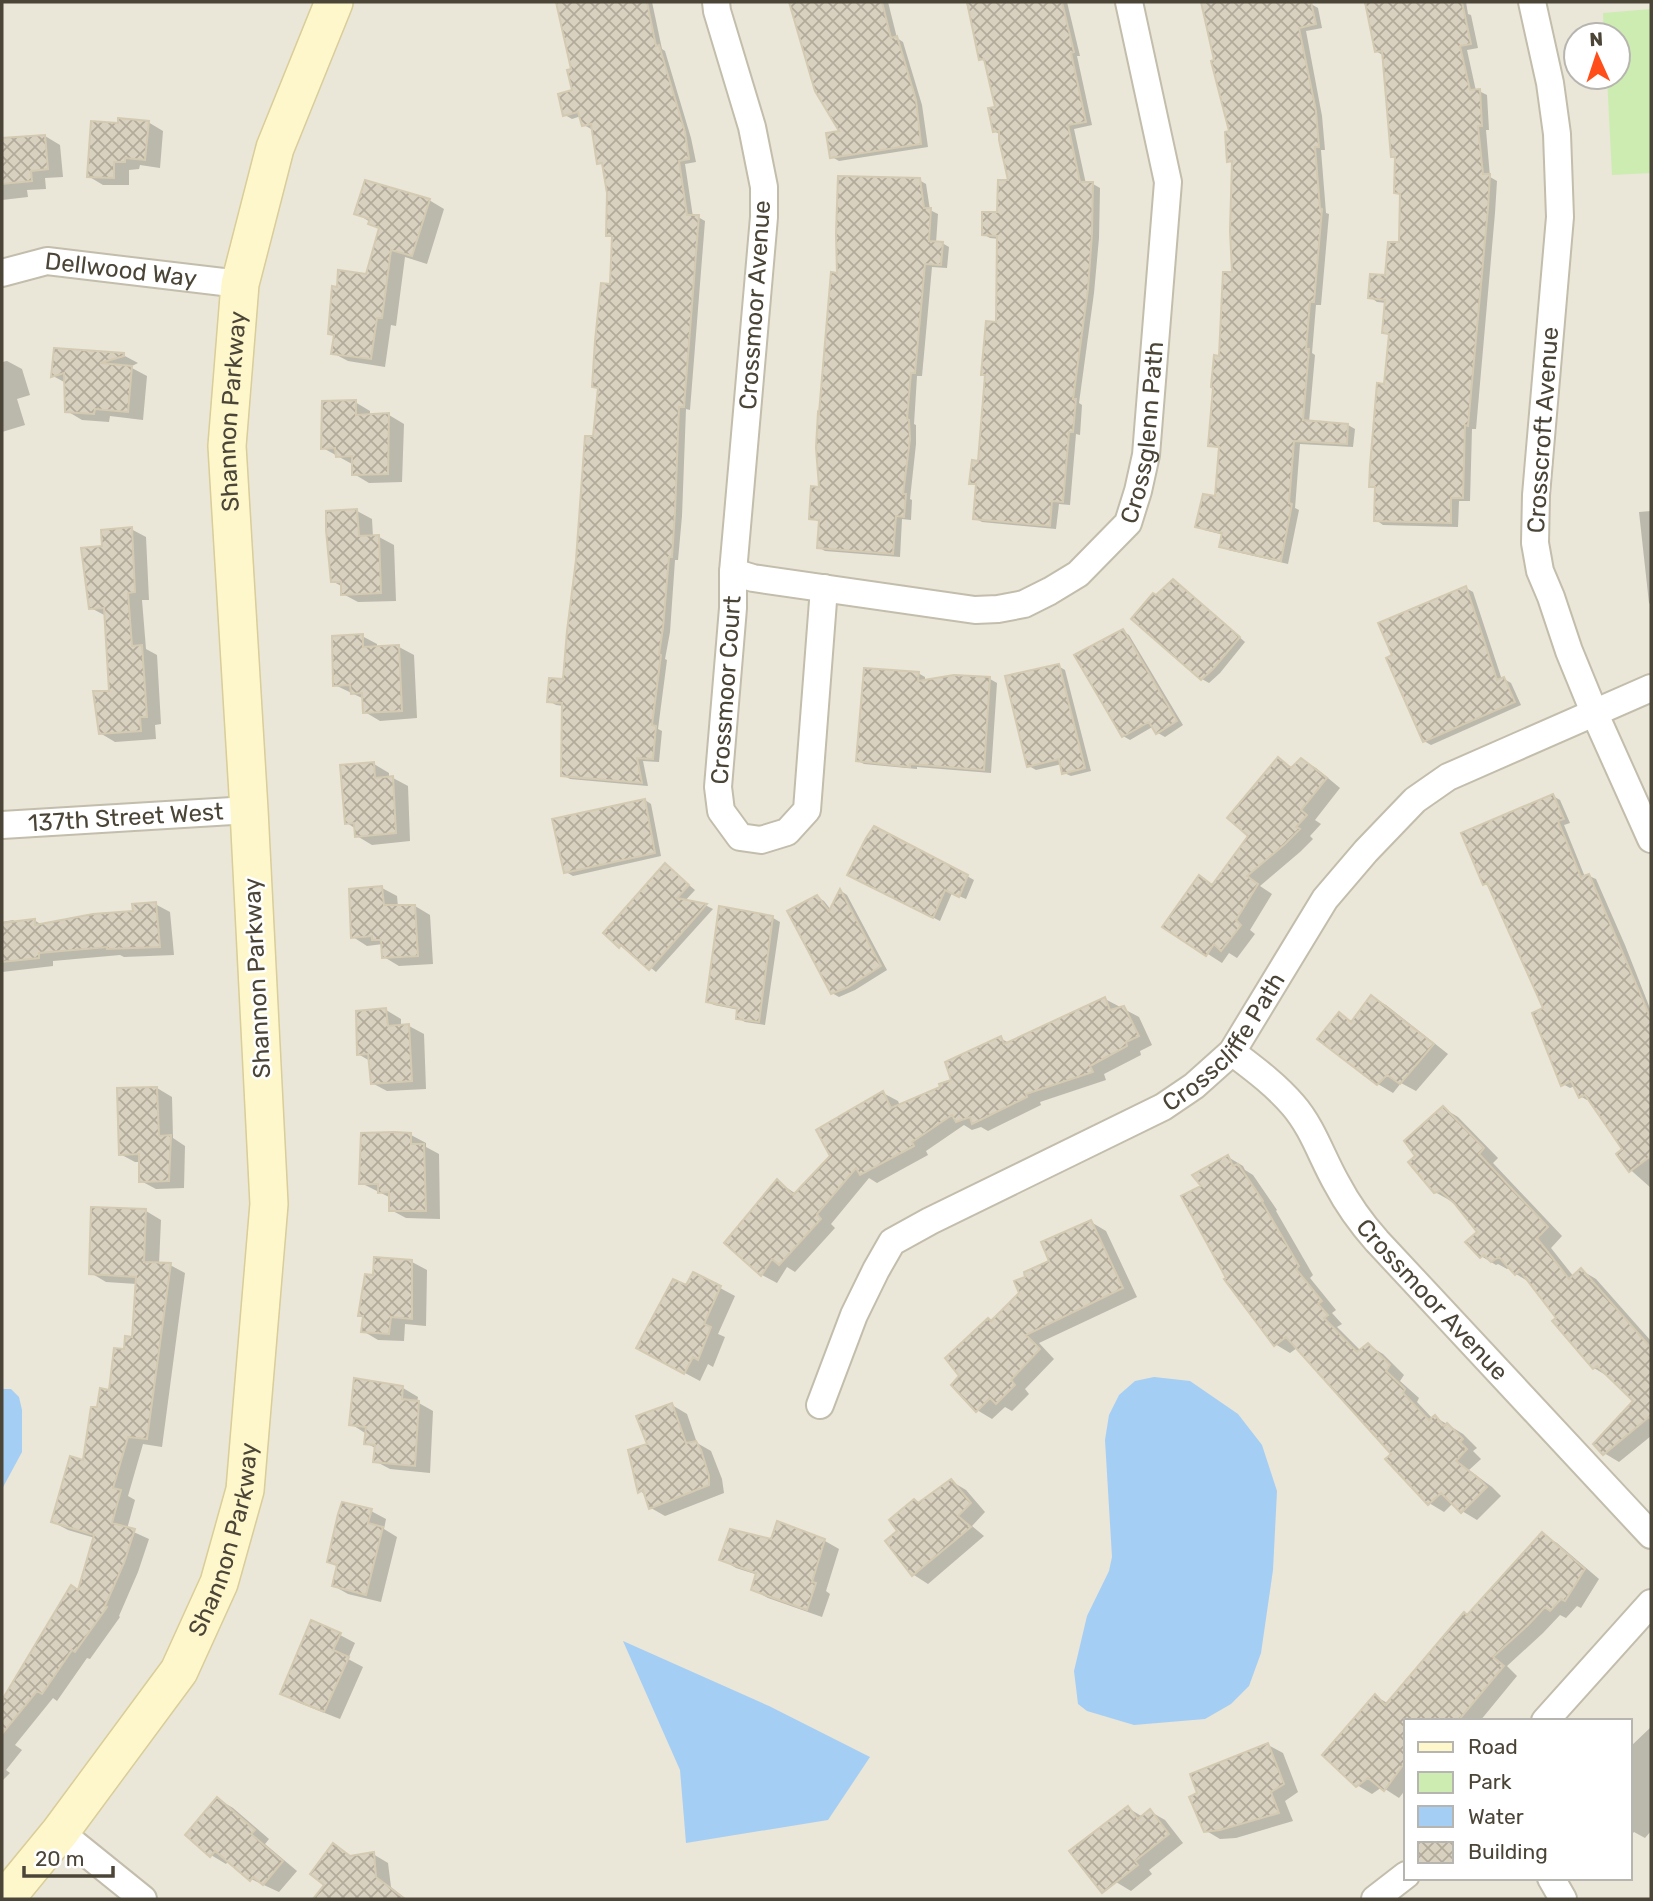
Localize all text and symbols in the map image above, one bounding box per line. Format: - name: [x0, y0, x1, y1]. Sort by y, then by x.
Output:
- north arrow: [1562, 21, 1632, 91]
- text: N: [1589, 28, 1604, 51]
- street label: Crossmoor Avenue: [734, 199, 776, 411]
- street label: Dellwood Way: [43, 247, 198, 293]
- street label: Shannon Parkway: [213, 310, 252, 513]
- street label: Crosscroft Avenue: [1522, 326, 1564, 534]
- street label: Crossglenn Path: [1115, 341, 1169, 527]
- street label: Crossmoor Court: [705, 595, 747, 785]
- street label: 137th Street West: [27, 798, 224, 837]
- street label: Shannon Parkway: [238, 877, 276, 1079]
- street label: Crosscliffe Path: [1157, 968, 1291, 1117]
- street label: Crossmoor Avenue: [1350, 1213, 1514, 1386]
- street label: Shannon Parkway: [183, 1442, 263, 1641]
- legend: [1404, 1719, 1632, 1880]
- text: Road: [1468, 1734, 1518, 1759]
- text: Park: [1468, 1769, 1512, 1794]
- text: Water: [1468, 1804, 1524, 1829]
- scale bar: [24, 1834, 114, 1878]
- text: Building: [1468, 1839, 1548, 1864]
- text: 20 m: [35, 1846, 84, 1871]

